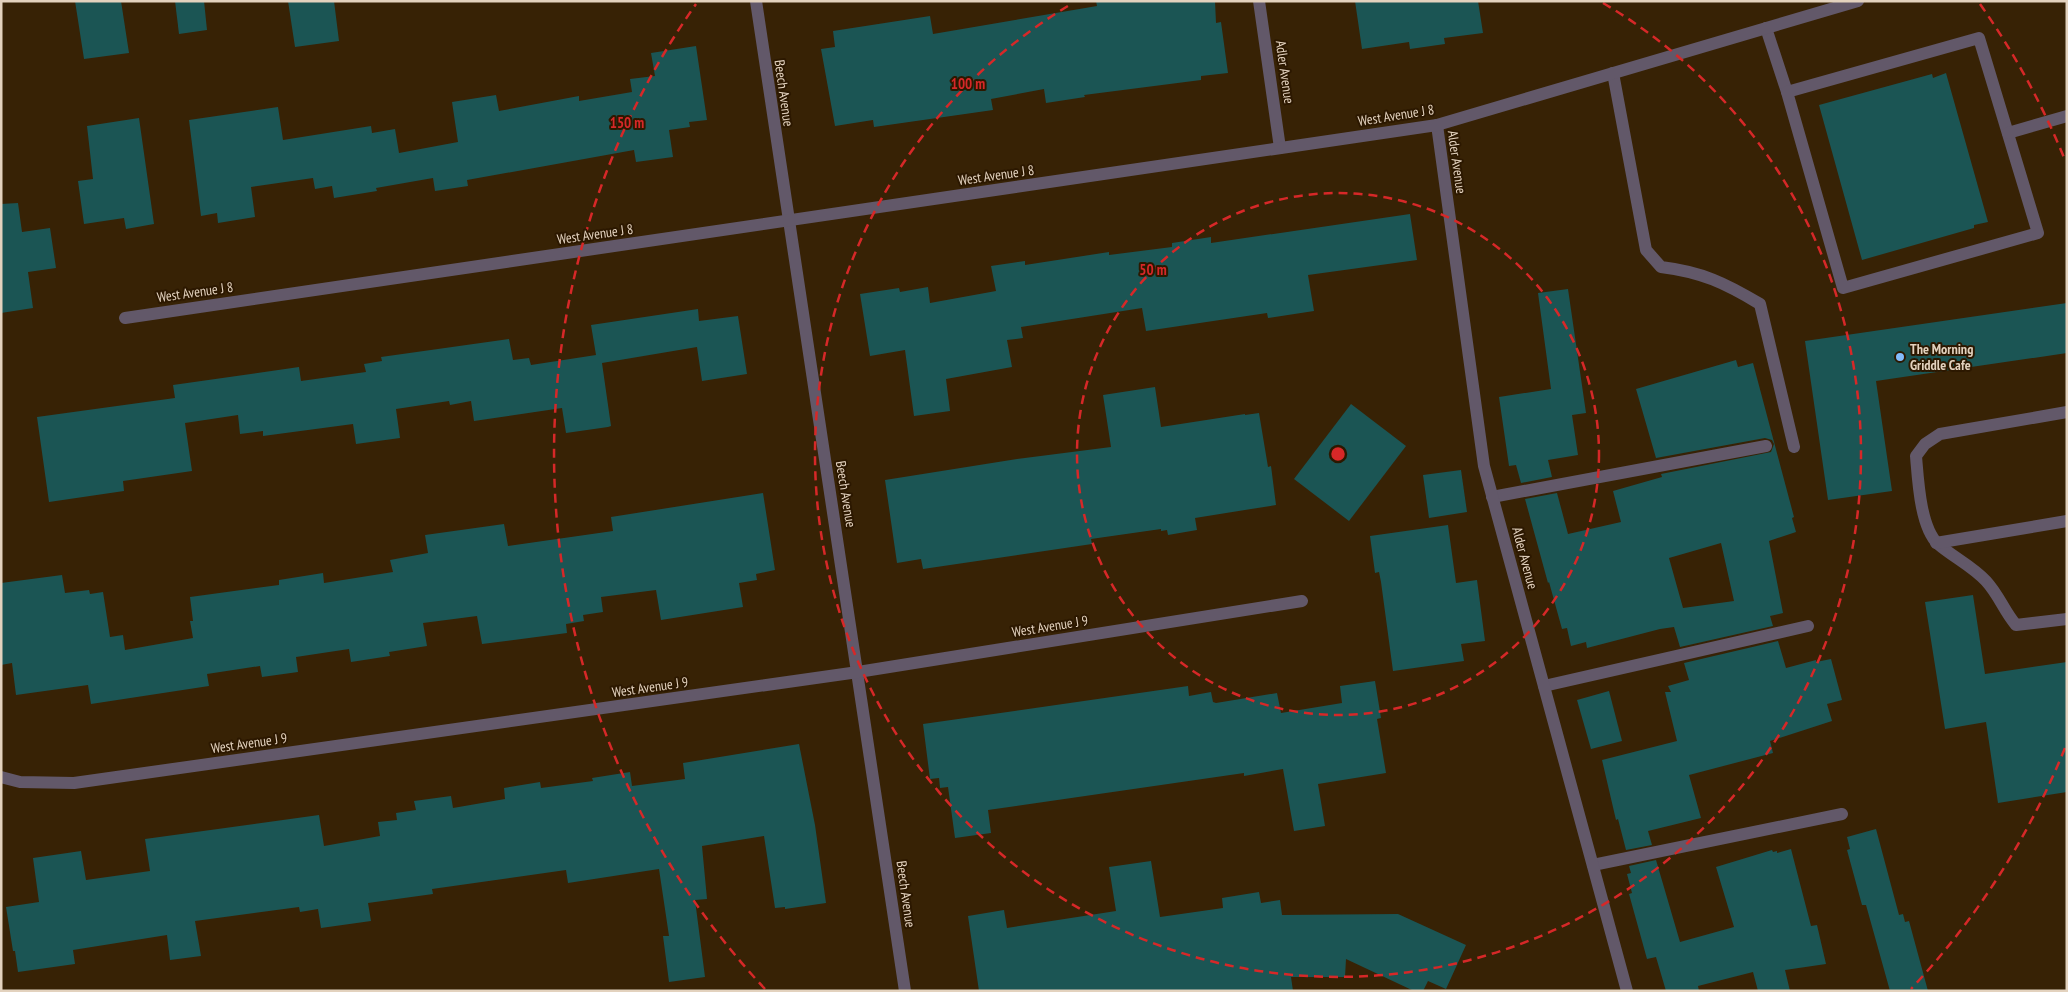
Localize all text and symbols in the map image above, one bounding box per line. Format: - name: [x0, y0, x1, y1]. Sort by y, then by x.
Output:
- street label: Adler Avenue: [1272, 39, 1298, 105]
- street label: Beech Avenue: [770, 59, 798, 128]
- text: 100 m: [951, 74, 985, 93]
- street label: West Avenue J 8: [1357, 100, 1435, 130]
- text: 150 m: [610, 113, 644, 132]
- street label: Alder Avenue: [1444, 129, 1470, 195]
- street label: West Avenue J 8: [957, 161, 1035, 189]
- street label: West Avenue J 8: [556, 220, 634, 248]
- text: 50 m: [1139, 260, 1167, 279]
- street label: West Avenue J 8: [156, 278, 234, 306]
- place label: The Morning Griddle Cafe: [1910, 340, 1973, 374]
- marker: The Morning Griddle Cafe: [1894, 351, 1906, 363]
- centre of rings: [1329, 445, 1347, 463]
- street label: Beech Avenue: [832, 459, 860, 529]
- street label: Alder Avenue: [1508, 525, 1542, 591]
- street label: West Avenue J 9: [1011, 611, 1089, 641]
- street label: West Avenue J 9: [611, 673, 689, 701]
- street label: West Avenue J 9: [210, 729, 288, 757]
- street label: Beech Avenue: [892, 860, 920, 929]

